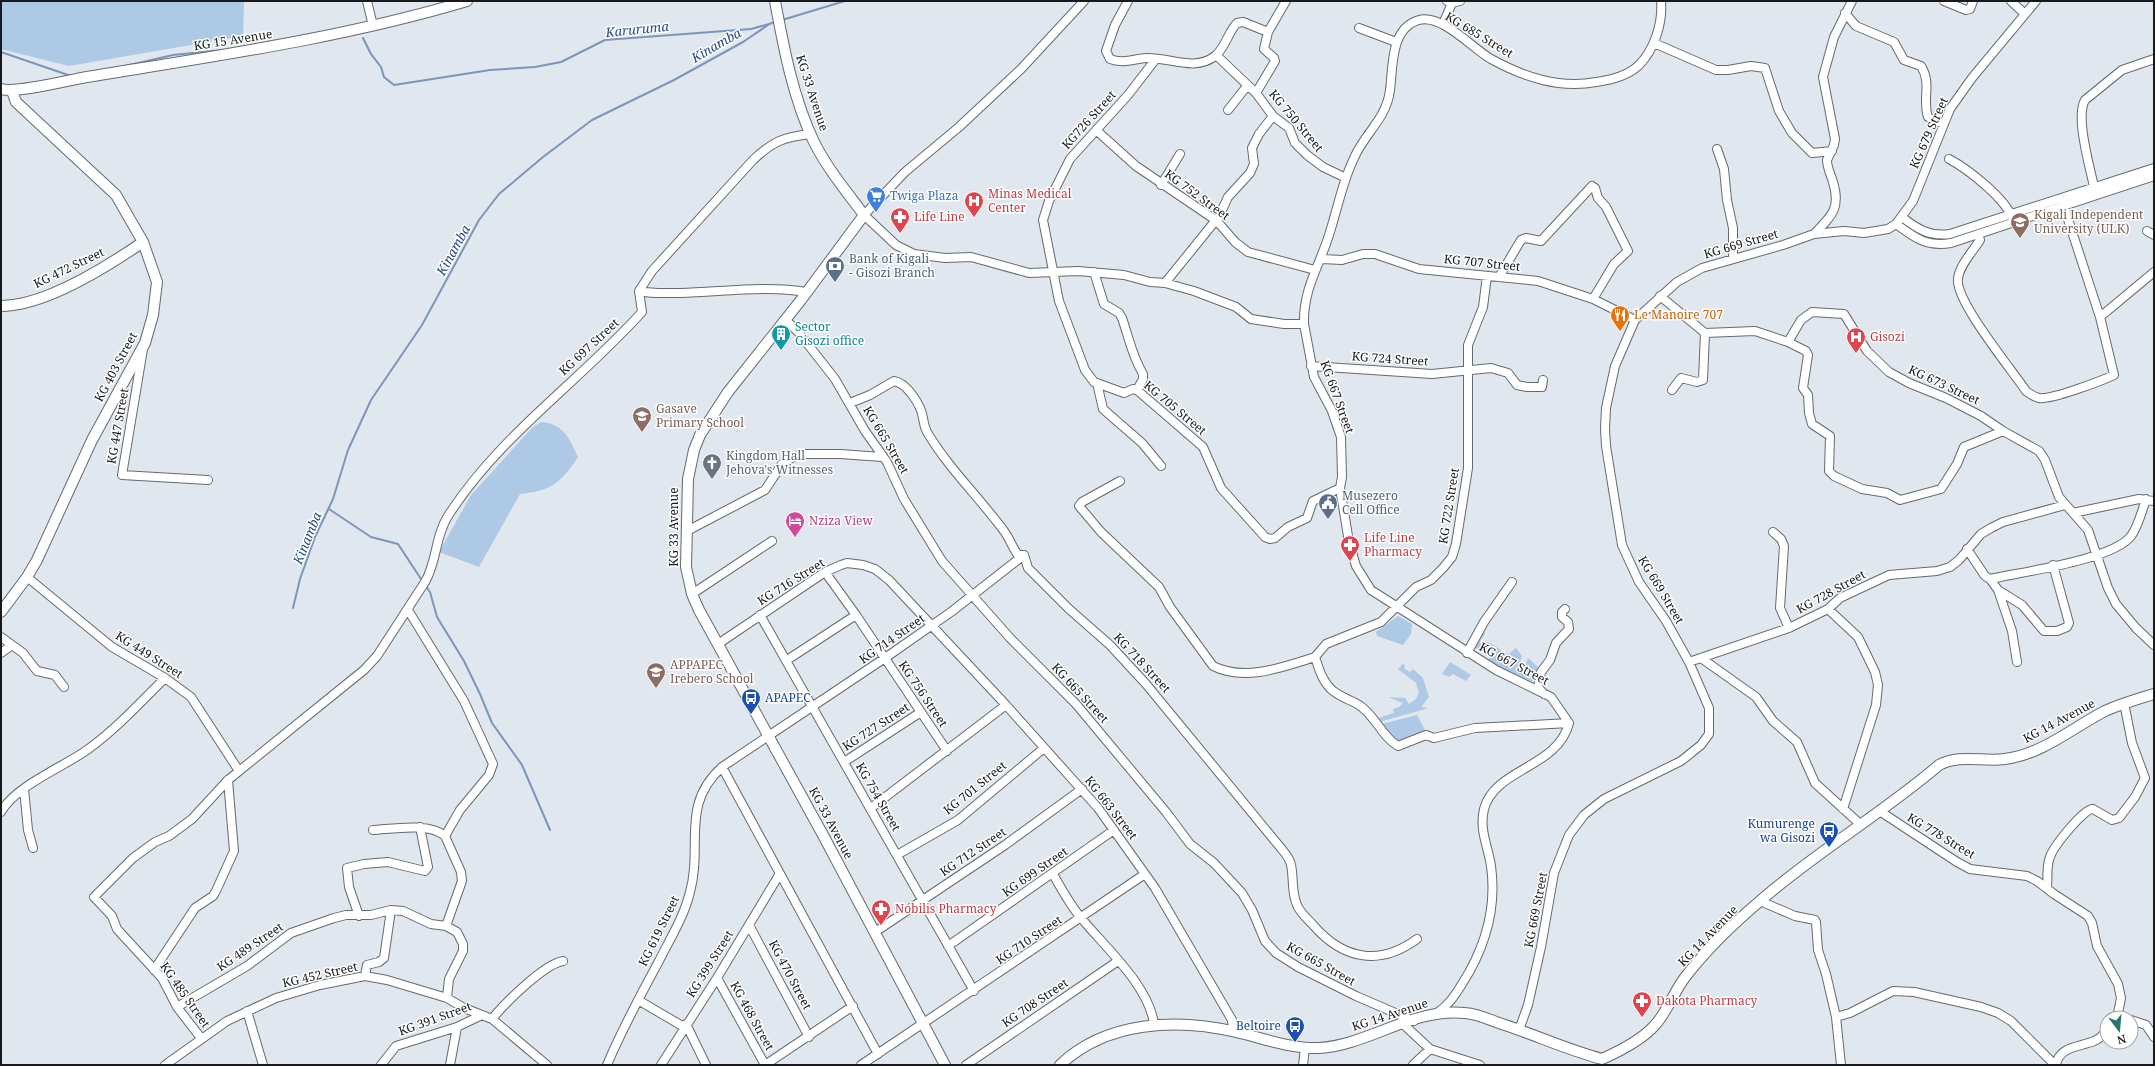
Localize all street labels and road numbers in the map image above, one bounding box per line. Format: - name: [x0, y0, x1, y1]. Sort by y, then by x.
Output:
- street label: KG 685 Street: [1442, 8, 1516, 62]
- street label: KG 15 Avenue: [192, 25, 273, 54]
- street label: KG 33 Avenue: [792, 53, 833, 133]
- street label: KG 750 Street: [1265, 86, 1328, 155]
- street label: KG726 Street: [1058, 87, 1120, 153]
- street label: KG 679 Street: [1905, 94, 1952, 171]
- street label: KG 752 Street: [1161, 165, 1233, 224]
- street label: KG 669 Street: [1702, 225, 1780, 262]
- street label: KG 472 Street: [31, 243, 107, 292]
- street label: KG 707 Street: [1443, 250, 1521, 275]
- street label: KG 697 Street: [555, 314, 622, 379]
- street label: KG 403 Street: [90, 329, 141, 405]
- street label: KG 724 Street: [1351, 347, 1429, 370]
- street label: KG 667 Street: [1316, 358, 1359, 436]
- street label: KG 673 Street: [1906, 361, 1982, 408]
- street label: KG 705 Street: [1141, 376, 1210, 439]
- street label: KG 447 Street: [102, 387, 133, 465]
- street label: KG 665 Street: [859, 403, 913, 477]
- street label: KG 722 Street: [1434, 467, 1463, 545]
- street label: KG 33 Avenue: [665, 487, 682, 567]
- street label: KG 669 Street: [1634, 553, 1688, 627]
- street label: KG 716 Street: [754, 554, 828, 609]
- street label: KG 728 Street: [1793, 566, 1868, 618]
- street label: KG 714 Street: [855, 610, 928, 668]
- street label: KG 449 Street: [112, 627, 186, 682]
- street label: KG 718 Street: [1110, 629, 1175, 696]
- street label: KG 667 Street: [1476, 638, 1552, 689]
- street label: KG 756 Street: [895, 657, 952, 730]
- street label: KG 665 Street: [1048, 659, 1113, 726]
- street label: KG 14 Avenue: [2020, 694, 2098, 747]
- street label: KG 727 Street: [839, 699, 912, 755]
- street label: KG 701 Street: [940, 757, 1010, 818]
- street label: KG 754 Street: [852, 759, 905, 834]
- street label: KG 663 Street: [1081, 772, 1142, 843]
- street label: KG 33 Avenue: [805, 784, 858, 862]
- street label: KG 778 Street: [1904, 809, 1978, 863]
- street label: KG 712 Street: [936, 823, 1009, 880]
- street label: KG 699 Street: [998, 843, 1071, 901]
- street label: KG 669 Street: [1520, 871, 1551, 949]
- street label: KG 619 Street: [634, 893, 683, 969]
- street label: KG 14 Avenue: [1674, 901, 1741, 970]
- street label: KG 710 Street: [992, 911, 1065, 968]
- street label: KG 489 Street: [213, 918, 286, 975]
- street label: KG 399 Street: [682, 927, 737, 1001]
- street label: KG 470 Street: [765, 937, 816, 1013]
- street label: KG 665 Street: [1284, 938, 1359, 990]
- street label: KG 485 Street: [156, 958, 214, 1031]
- street label: KG 452 Street: [281, 958, 359, 991]
- street label: KG 708 Street: [998, 974, 1071, 1031]
- street label: KG 468 Street: [726, 978, 778, 1053]
- street label: KG 14 Avenue: [1350, 994, 1430, 1035]
- street label: KG 391 Street: [396, 997, 474, 1040]

